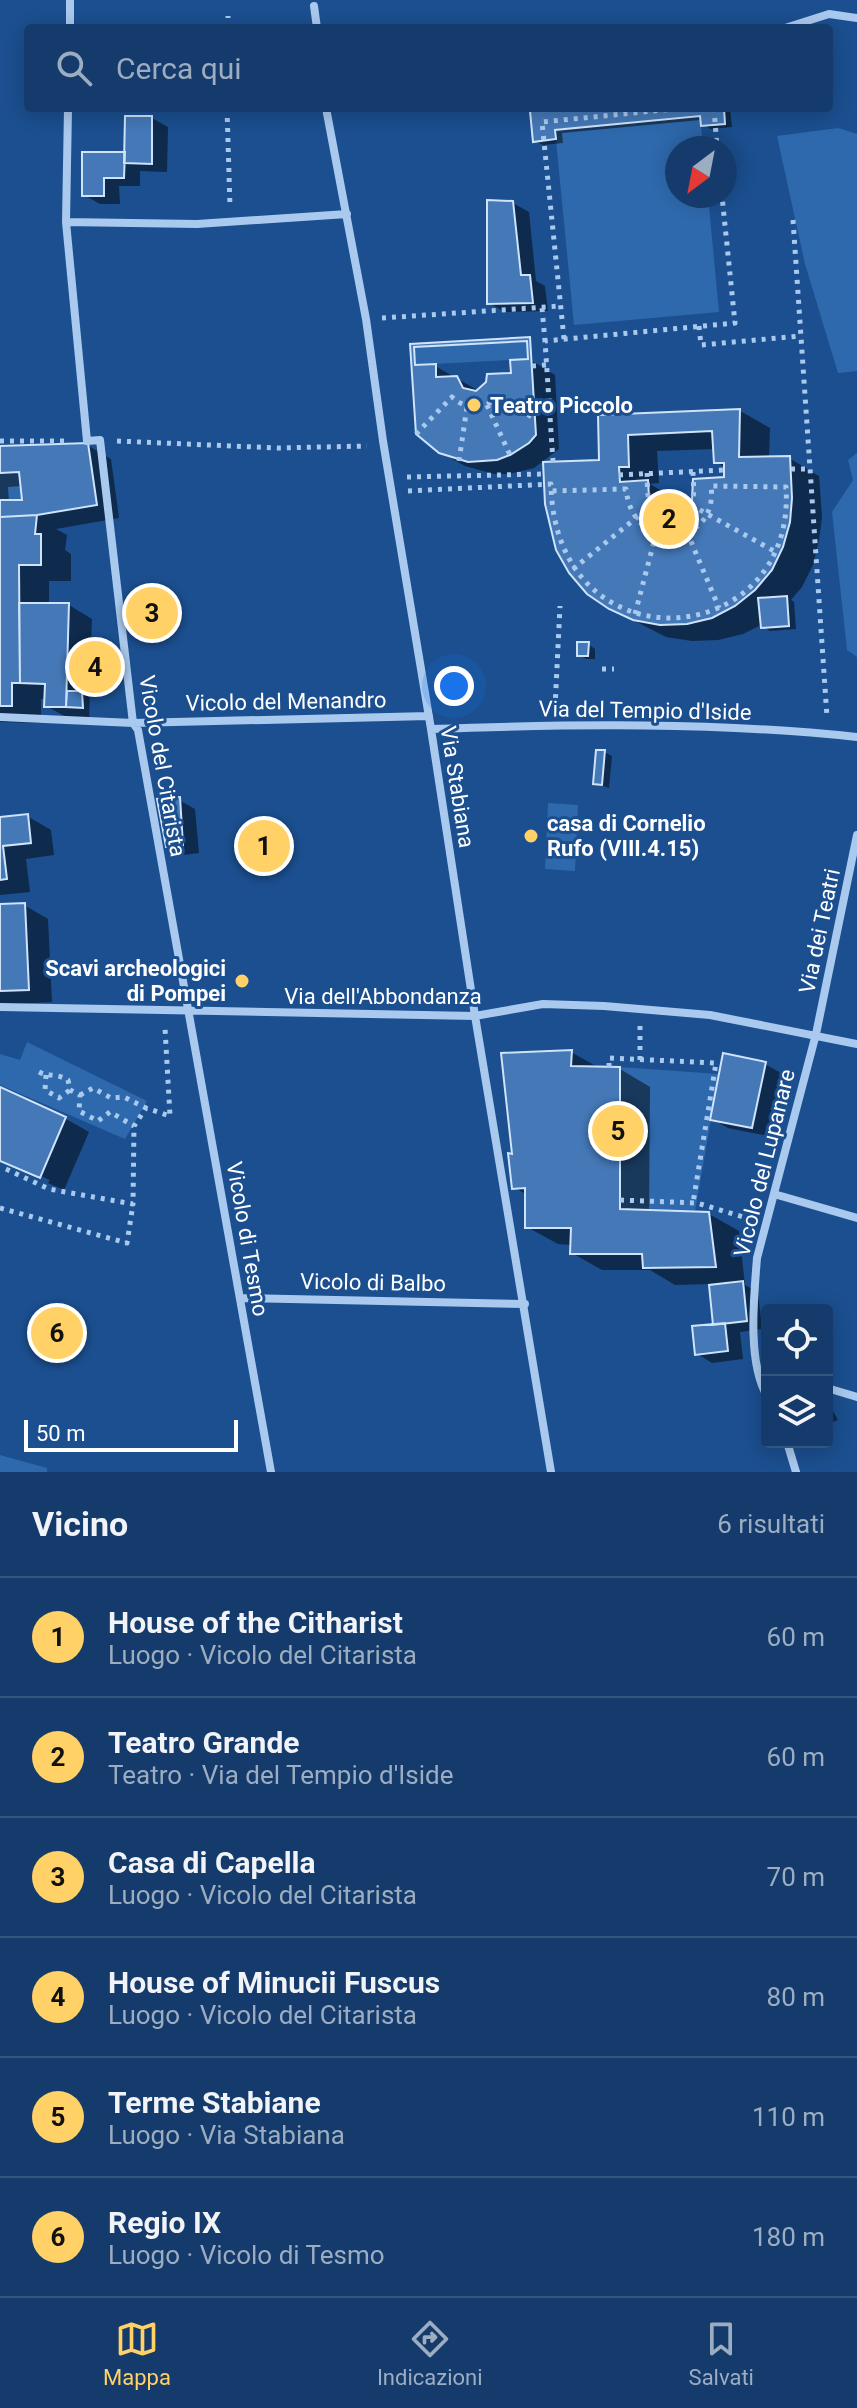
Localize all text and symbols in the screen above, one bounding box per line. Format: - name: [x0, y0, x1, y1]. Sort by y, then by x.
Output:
- search box: [24, 24, 833, 112]
- icon: search: [52, 46, 96, 90]
- text: Cerca qui: [116, 51, 242, 86]
- north arrow: [665, 136, 737, 208]
- place label: Teatro Piccolo: [490, 393, 633, 418]
- marker: Teatro Piccolo: [465, 396, 483, 414]
- pin: 2: [643, 489, 695, 549]
- pin: 3: [126, 583, 178, 643]
- pin: 4: [69, 637, 121, 697]
- your location: [434, 666, 474, 706]
- street label: Vicolo del Citarista: [134, 673, 191, 859]
- street label: Vicolo del Menandro: [185, 687, 387, 716]
- street label: Via del Tempio d'Iside: [538, 696, 752, 725]
- street label: Via Stabiana: [436, 724, 479, 850]
- place label: casa di Cornelio Rufo (VIII.4.15): [547, 811, 706, 861]
- pin: 1: [238, 816, 290, 876]
- marker: casa di Cornelio Rufo (VIII.4.15): [522, 827, 540, 845]
- street label: Via dei Teatri: [794, 866, 845, 996]
- place label: Scavi archeologici di Pompei: [45, 956, 226, 1006]
- marker: Scavi archeologici di Pompei: [233, 972, 251, 990]
- street label: Via dell'Abbondanza: [284, 984, 482, 1009]
- street label: Vicolo del Lupanare: [729, 1067, 800, 1260]
- pin: 5: [592, 1101, 644, 1161]
- street label: Vicolo di Tesmo: [222, 1160, 273, 1318]
- street label: Vicolo di Balbo: [300, 1269, 446, 1296]
- pin: 6: [31, 1303, 83, 1363]
- map controls: [761, 1304, 833, 1448]
- button: locate: [761, 1304, 833, 1376]
- button: layers: [761, 1376, 833, 1448]
- scale bar: [24, 1416, 238, 1452]
- text: 50 m: [36, 1421, 85, 1446]
- text: Vicino: [32, 1504, 128, 1544]
- text: 6 risultati: [717, 1509, 825, 1539]
- text: House of the Citharist: [108, 1605, 403, 1640]
- text: 1: [51, 1622, 65, 1652]
- text: 60 m: [767, 1622, 825, 1652]
- text: Luogo · Vicolo del Citarista: [108, 1640, 417, 1670]
- text: Teatro Grande: [108, 1725, 299, 1760]
- text: 2: [51, 1742, 65, 1772]
- text: 60 m: [767, 1742, 825, 1772]
- text: Teatro · Via del Tempio d'Iside: [108, 1760, 453, 1790]
- text: Casa di Capella: [108, 1845, 316, 1880]
- text: 3: [51, 1862, 65, 1892]
- text: 70 m: [767, 1862, 825, 1892]
- text: Luogo · Vicolo del Citarista: [108, 1880, 417, 1910]
- text: House of Minucii Fuscus: [108, 1965, 440, 2000]
- text: 4: [51, 1982, 65, 2012]
- text: 80 m: [767, 1982, 825, 2012]
- text: Luogo · Vicolo del Citarista: [108, 2000, 417, 2030]
- text: Terme Stabiane: [108, 2085, 321, 2120]
- text: 5: [51, 2102, 65, 2132]
- text: 110 m: [752, 2102, 825, 2132]
- text: Luogo · Via Stabiana: [108, 2120, 345, 2150]
- text: Regio IX: [108, 2205, 221, 2240]
- text: 6: [51, 2222, 65, 2252]
- text: 180 m: [752, 2222, 825, 2252]
- text: Luogo · Vicolo di Tesmo: [108, 2240, 385, 2270]
- tab: Mappa: [103, 2317, 171, 2390]
- tab: Indicazioni: [377, 2317, 483, 2390]
- tab: Salvati: [689, 2317, 754, 2390]

